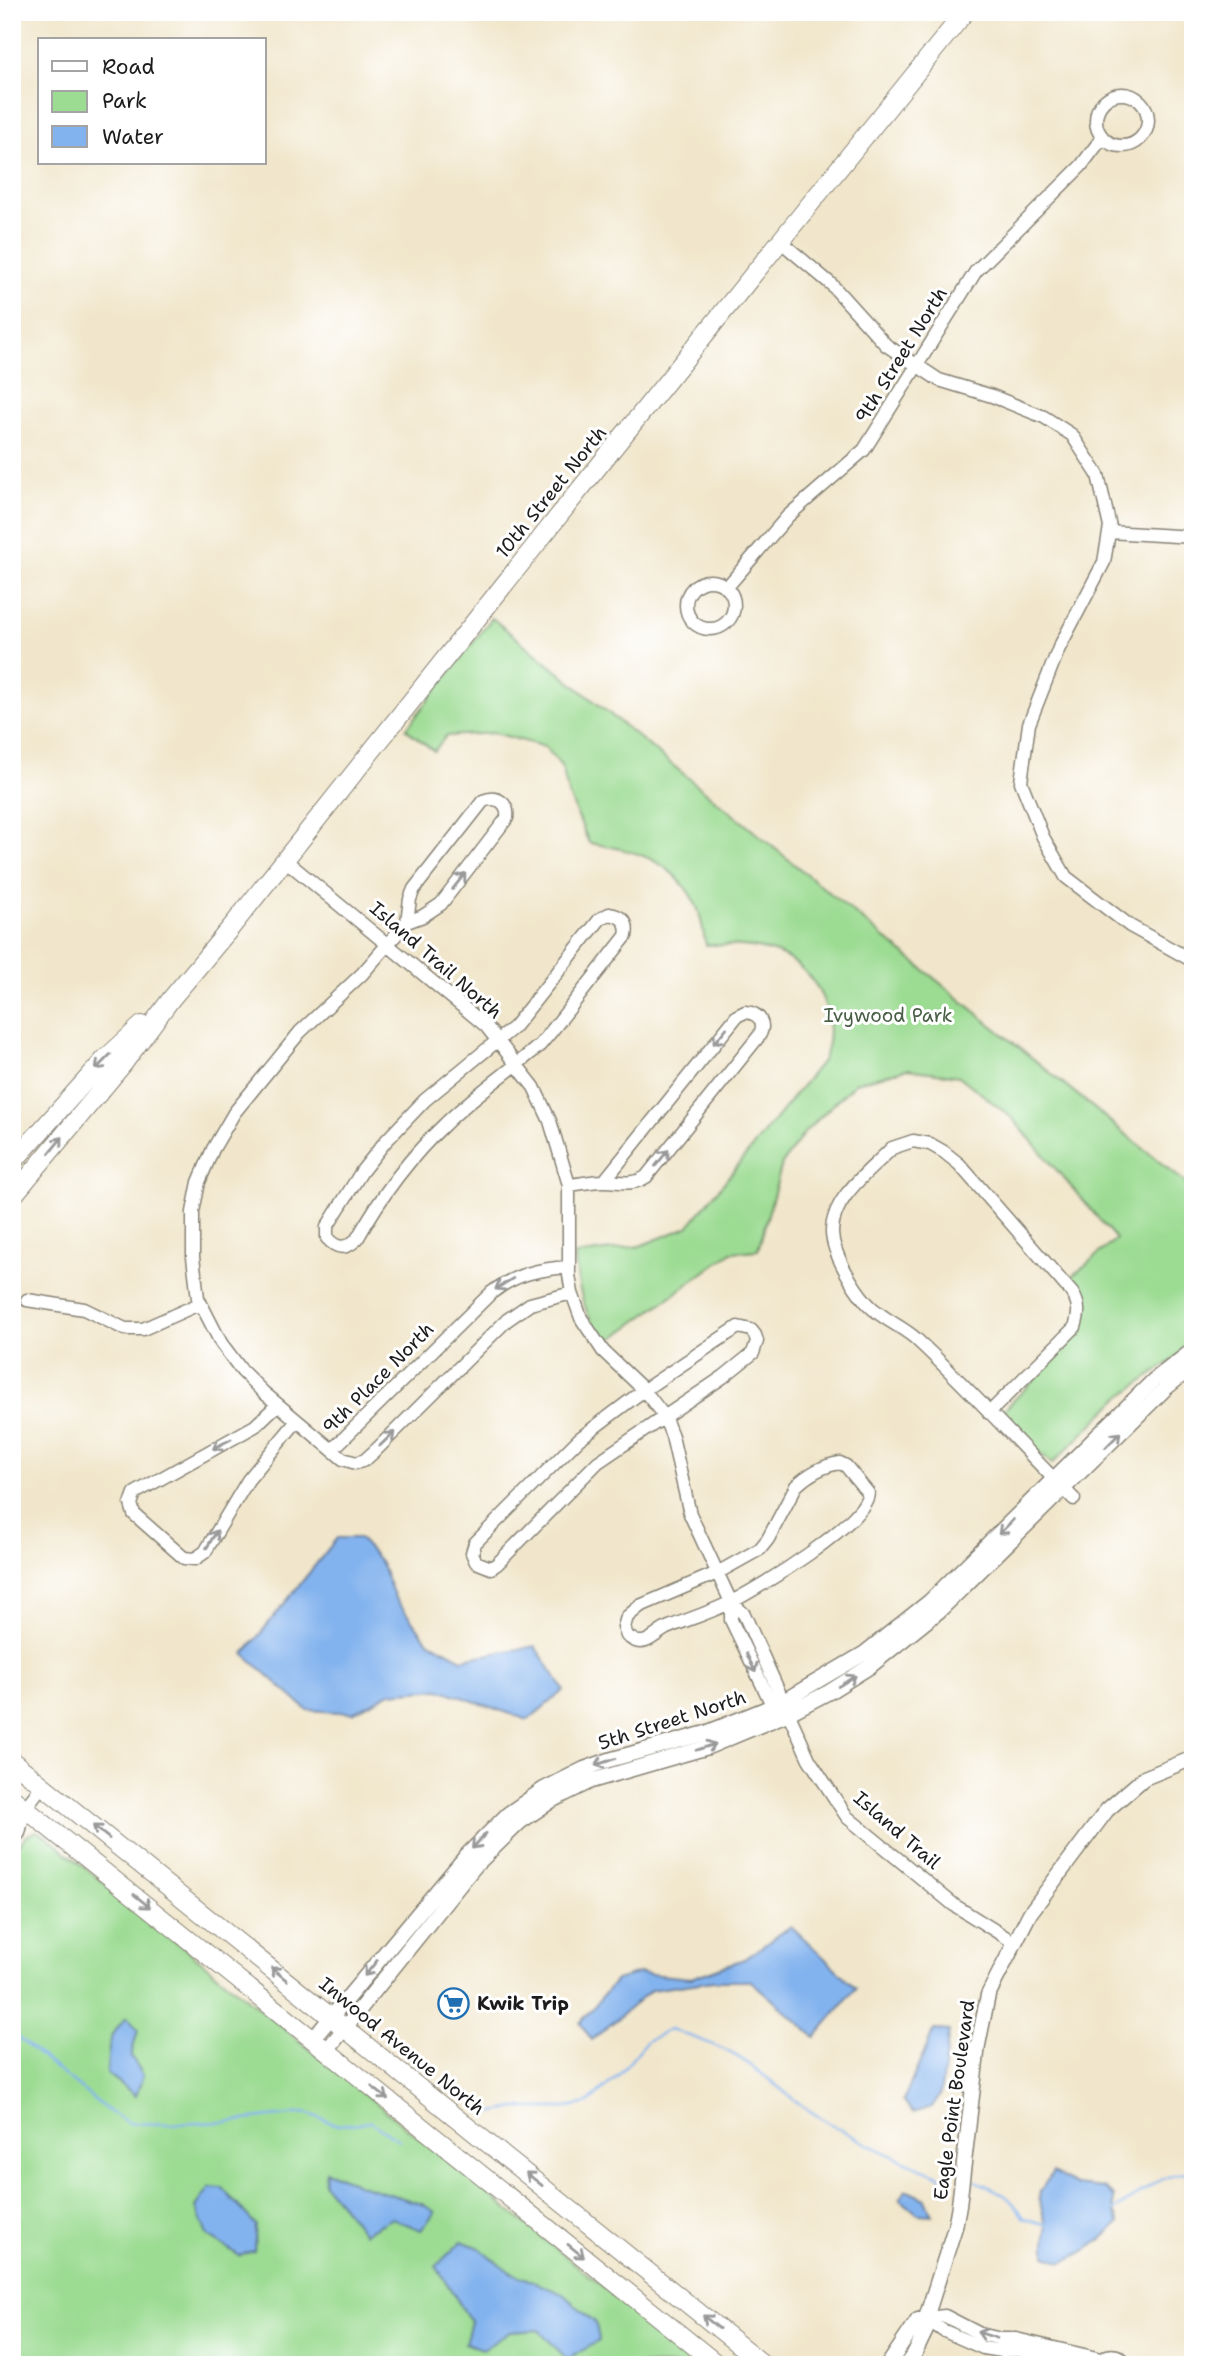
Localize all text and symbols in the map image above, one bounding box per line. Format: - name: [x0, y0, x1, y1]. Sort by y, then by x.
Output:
- legend: [38, 38, 266, 164]
- text: Road: [102, 53, 155, 81]
- text: Park: [102, 87, 147, 115]
- text: Water: [102, 123, 164, 151]
- street label: 9th Street North: [849, 282, 953, 428]
- street label: 10th Street North: [490, 421, 612, 563]
- one-way arrow: [451, 872, 466, 890]
- street label: Island Trail North: [365, 896, 507, 1024]
- park label: Ivywood Park: [823, 1003, 953, 1028]
- one-way arrow: [713, 1026, 728, 1044]
- one-way arrow: [94, 1053, 111, 1070]
- one-way arrow: [48, 1136, 63, 1154]
- one-way arrow: [654, 1149, 669, 1168]
- one-way arrow: [494, 1277, 514, 1291]
- street label: 9th Place North: [317, 1317, 439, 1439]
- one-way arrow: [379, 1430, 396, 1447]
- one-way arrow: [1104, 1432, 1121, 1449]
- one-way arrow: [212, 1438, 233, 1452]
- one-way arrow: [997, 1518, 1014, 1535]
- one-way arrow: [206, 1530, 220, 1550]
- one-way arrow: [745, 1652, 759, 1673]
- one-way arrow: [836, 1674, 856, 1688]
- street label: 5th Street North: [595, 1684, 749, 1756]
- one-way arrow: [695, 1740, 717, 1752]
- one-way arrow: [594, 1756, 616, 1769]
- street label: Island Trail: [848, 1785, 946, 1875]
- one-way arrow: [92, 1825, 110, 1840]
- one-way arrow: [470, 1832, 487, 1849]
- one-way arrow: [133, 1893, 151, 1909]
- one-way arrow: [364, 1958, 379, 1976]
- one-way arrow: [270, 1966, 288, 1982]
- street label: Inwood Avenue North: [314, 1971, 490, 2121]
- supermarket icon: Kwik Trip: [437, 1986, 471, 2020]
- place label: Kwik Trip: [477, 1991, 569, 2016]
- street label: Eagle Point Boulevard: [928, 1998, 980, 2202]
- one-way arrow: [370, 2085, 389, 2100]
- one-way arrow: [525, 2172, 543, 2187]
- one-way arrow: [566, 2244, 584, 2259]
- one-way arrow: [702, 2315, 721, 2330]
- one-way arrow: [976, 2328, 998, 2341]

